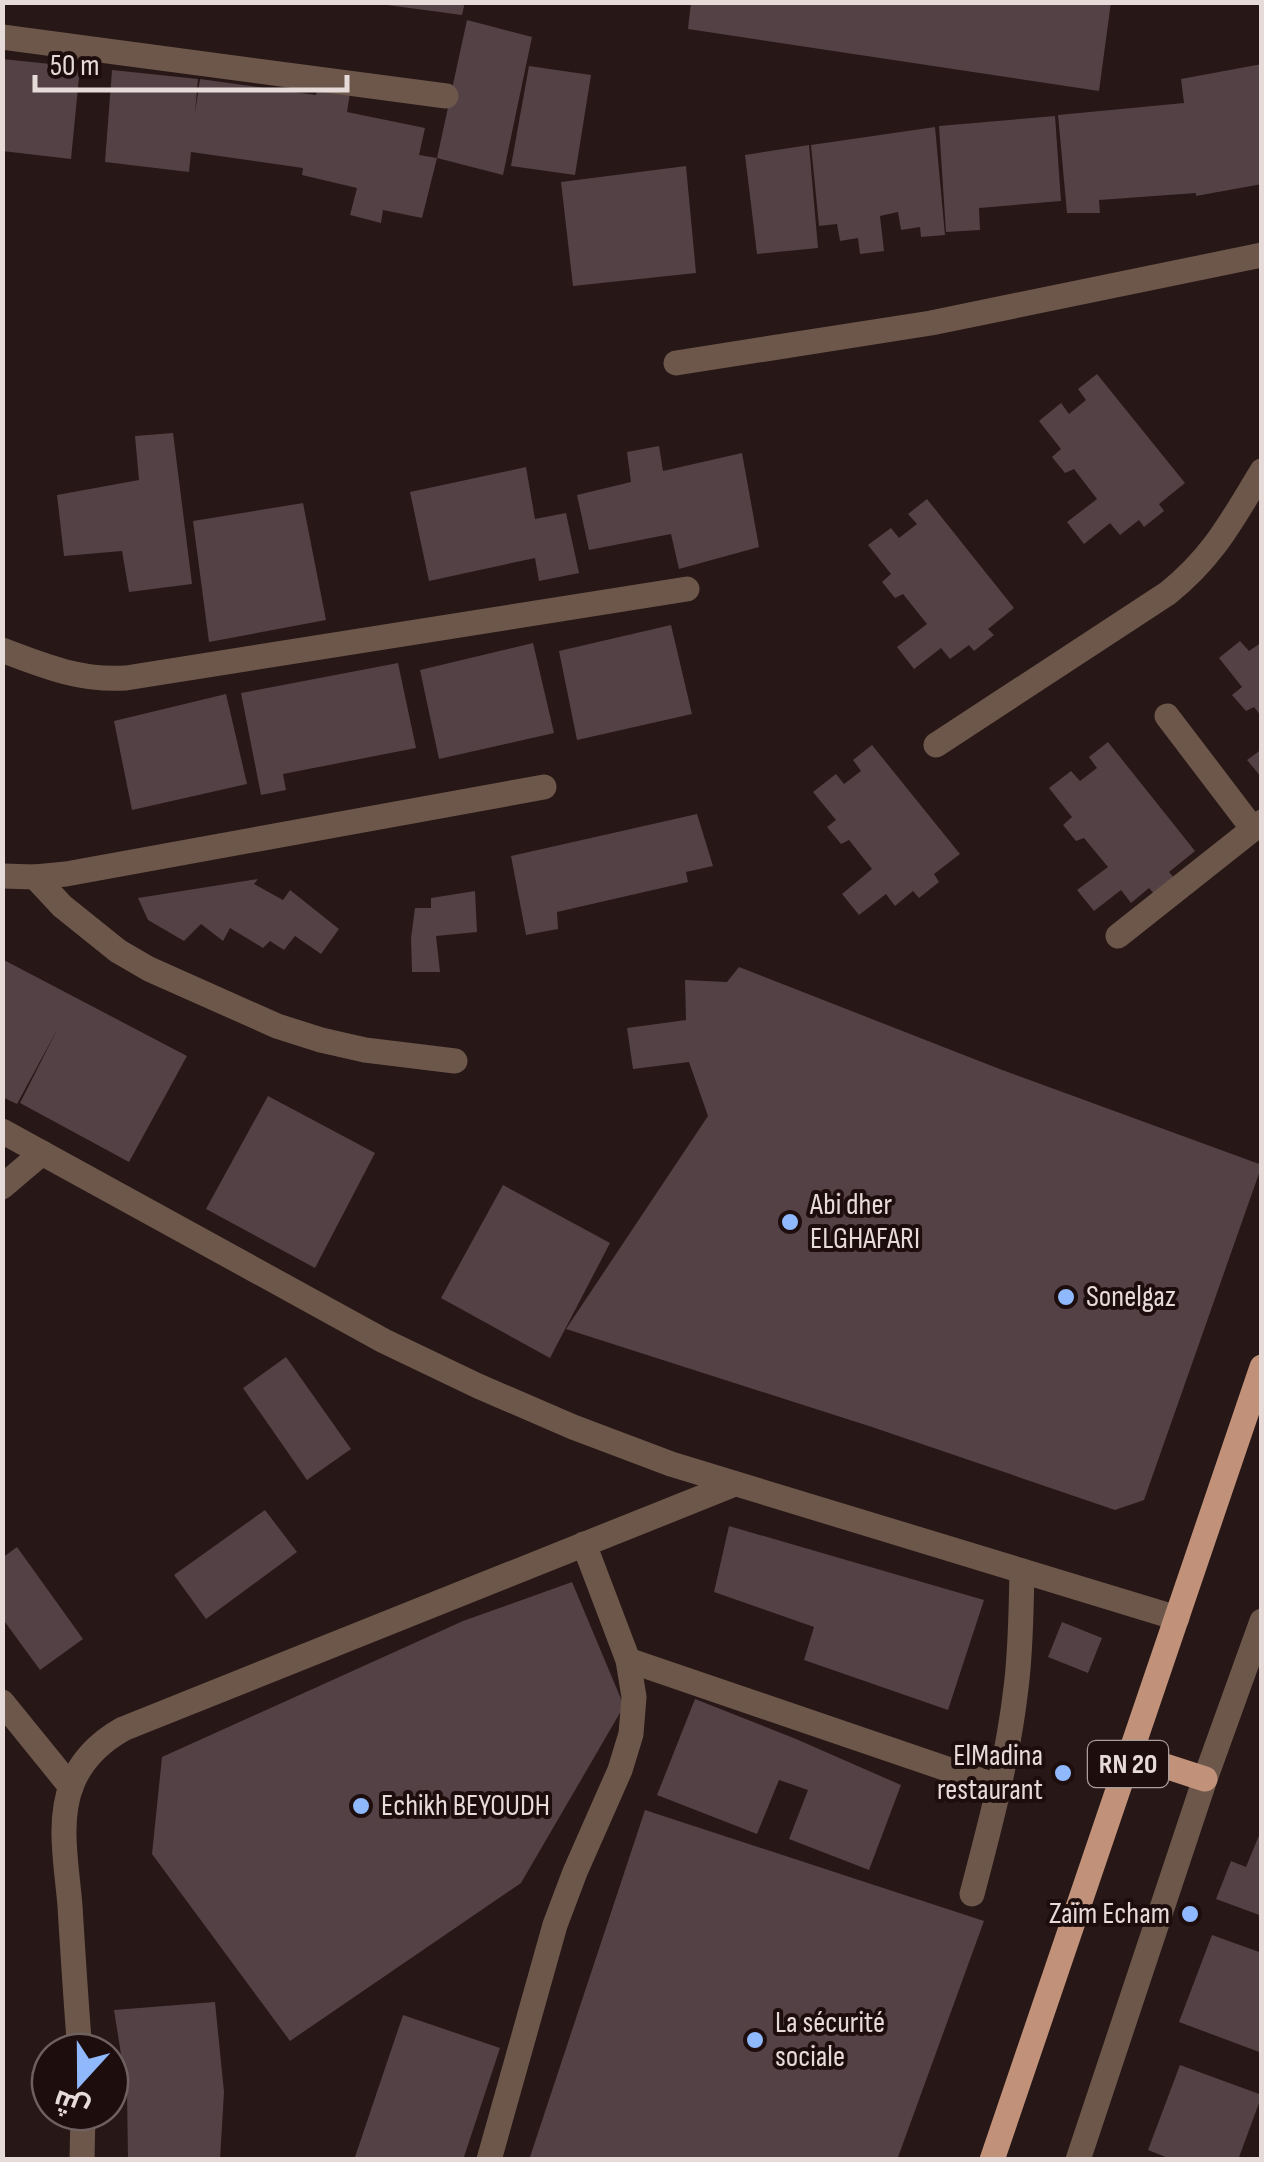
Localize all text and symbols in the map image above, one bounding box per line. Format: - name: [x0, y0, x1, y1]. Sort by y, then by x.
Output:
- scale bar: [35, 30, 348, 92]
- text: 50 m: [50, 48, 99, 84]
- place label: Abi dher ELGHAFARI: [809, 1187, 920, 1257]
- marker: Abi dher ELGHAFARI: [779, 1211, 801, 1233]
- place label: Sonelgaz: [1086, 1279, 1176, 1315]
- marker: Sonelgaz: [1055, 1286, 1077, 1308]
- place label: ElMadina restaurant: [937, 1738, 1043, 1808]
- road number: RN 20: [1088, 1741, 1168, 1787]
- marker: ElMadina restaurant: [1052, 1762, 1074, 1784]
- place label: Echikh BEYOUDH: [381, 1788, 550, 1824]
- marker: Echikh BEYOUDH: [350, 1795, 372, 1817]
- place label: Zaïm Echam: [1049, 1896, 1170, 1932]
- marker: Zaïm Echam: [1179, 1903, 1201, 1925]
- place label: La sécurité sociale: [775, 2005, 885, 2075]
- marker: La sécurité sociale: [744, 2029, 766, 2051]
- north arrow: [30, 2032, 130, 2132]
- text: ش: [49, 2082, 94, 2126]

